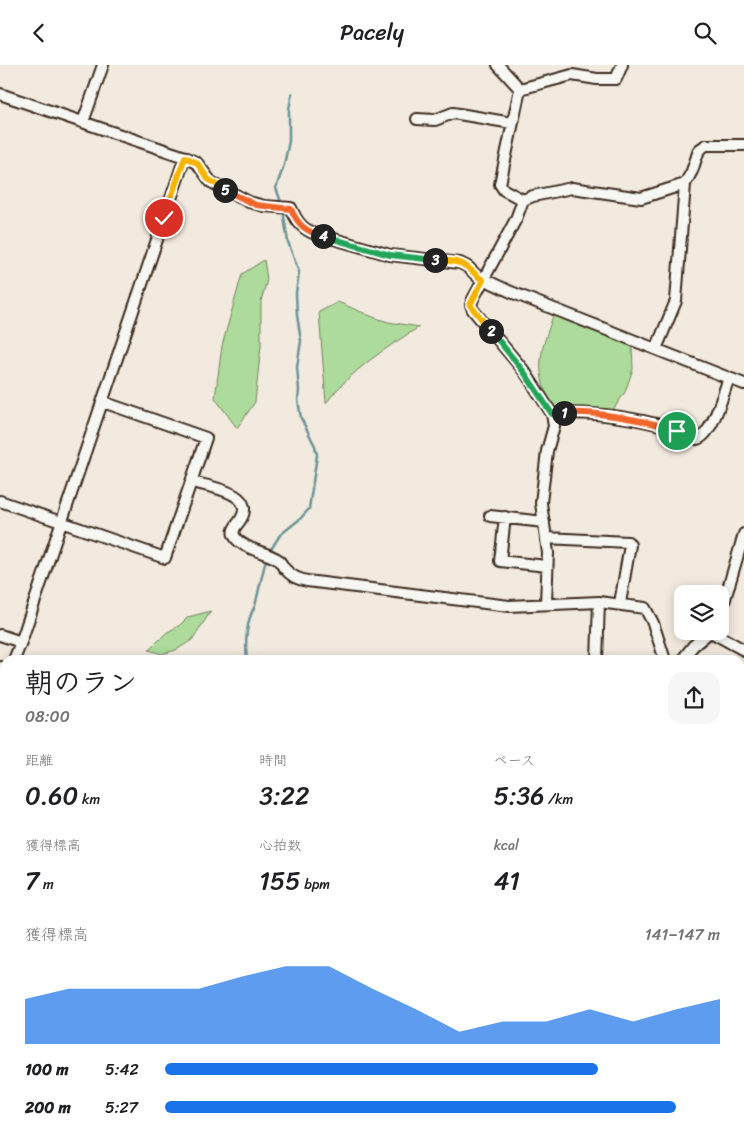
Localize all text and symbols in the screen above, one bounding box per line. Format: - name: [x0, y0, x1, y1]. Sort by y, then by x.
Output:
- text: Pacely: [340, 13, 404, 52]
- icon: back: [25, 19, 53, 47]
- icon: search: [691, 19, 719, 47]
- pin: 5: [212, 177, 238, 203]
- text: 5: [221, 178, 230, 203]
- pin: [143, 197, 185, 239]
- icon: check: [150, 204, 178, 232]
- pin: 4: [310, 223, 336, 249]
- text: 4: [319, 224, 328, 249]
- pin: 3: [422, 247, 448, 273]
- text: 3: [432, 248, 439, 273]
- pin: 2: [478, 319, 504, 343]
- text: 2: [487, 319, 496, 344]
- pin: 1: [552, 401, 576, 425]
- text: 1: [561, 401, 568, 426]
- pin: [656, 410, 698, 452]
- icon: arrive: [663, 417, 691, 445]
- map controls: [674, 585, 729, 640]
- button: layers: [674, 585, 729, 640]
- text: 朝のラン: [25, 658, 137, 707]
- button: share: [668, 672, 720, 724]
- text: 08:00: [25, 702, 70, 731]
- text: 距離: [25, 748, 53, 773]
- text: 時間: [259, 748, 287, 773]
- text: ペース: [494, 748, 535, 773]
- text: 0.60: [25, 773, 78, 818]
- text: 3:22: [259, 773, 309, 818]
- text: 5:36: [494, 773, 544, 818]
- text: km: [78, 787, 100, 812]
- text: /km: [544, 787, 573, 812]
- text: 獲得標高: [25, 833, 81, 858]
- text: 心拍数: [259, 833, 301, 858]
- text: kcal: [494, 833, 519, 858]
- text: 7: [25, 858, 39, 903]
- text: 155: [259, 858, 301, 903]
- text: 41: [494, 858, 520, 903]
- text: m: [39, 872, 54, 897]
- text: bpm: [301, 872, 330, 897]
- text: 獲得標高: [25, 920, 89, 949]
- text: 141–147 m: [645, 920, 720, 949]
- text: 100 m: [25, 1055, 69, 1084]
- text: 5:42: [105, 1055, 139, 1084]
- text: 200 m: [25, 1093, 71, 1122]
- text: 5:27: [105, 1093, 138, 1122]

